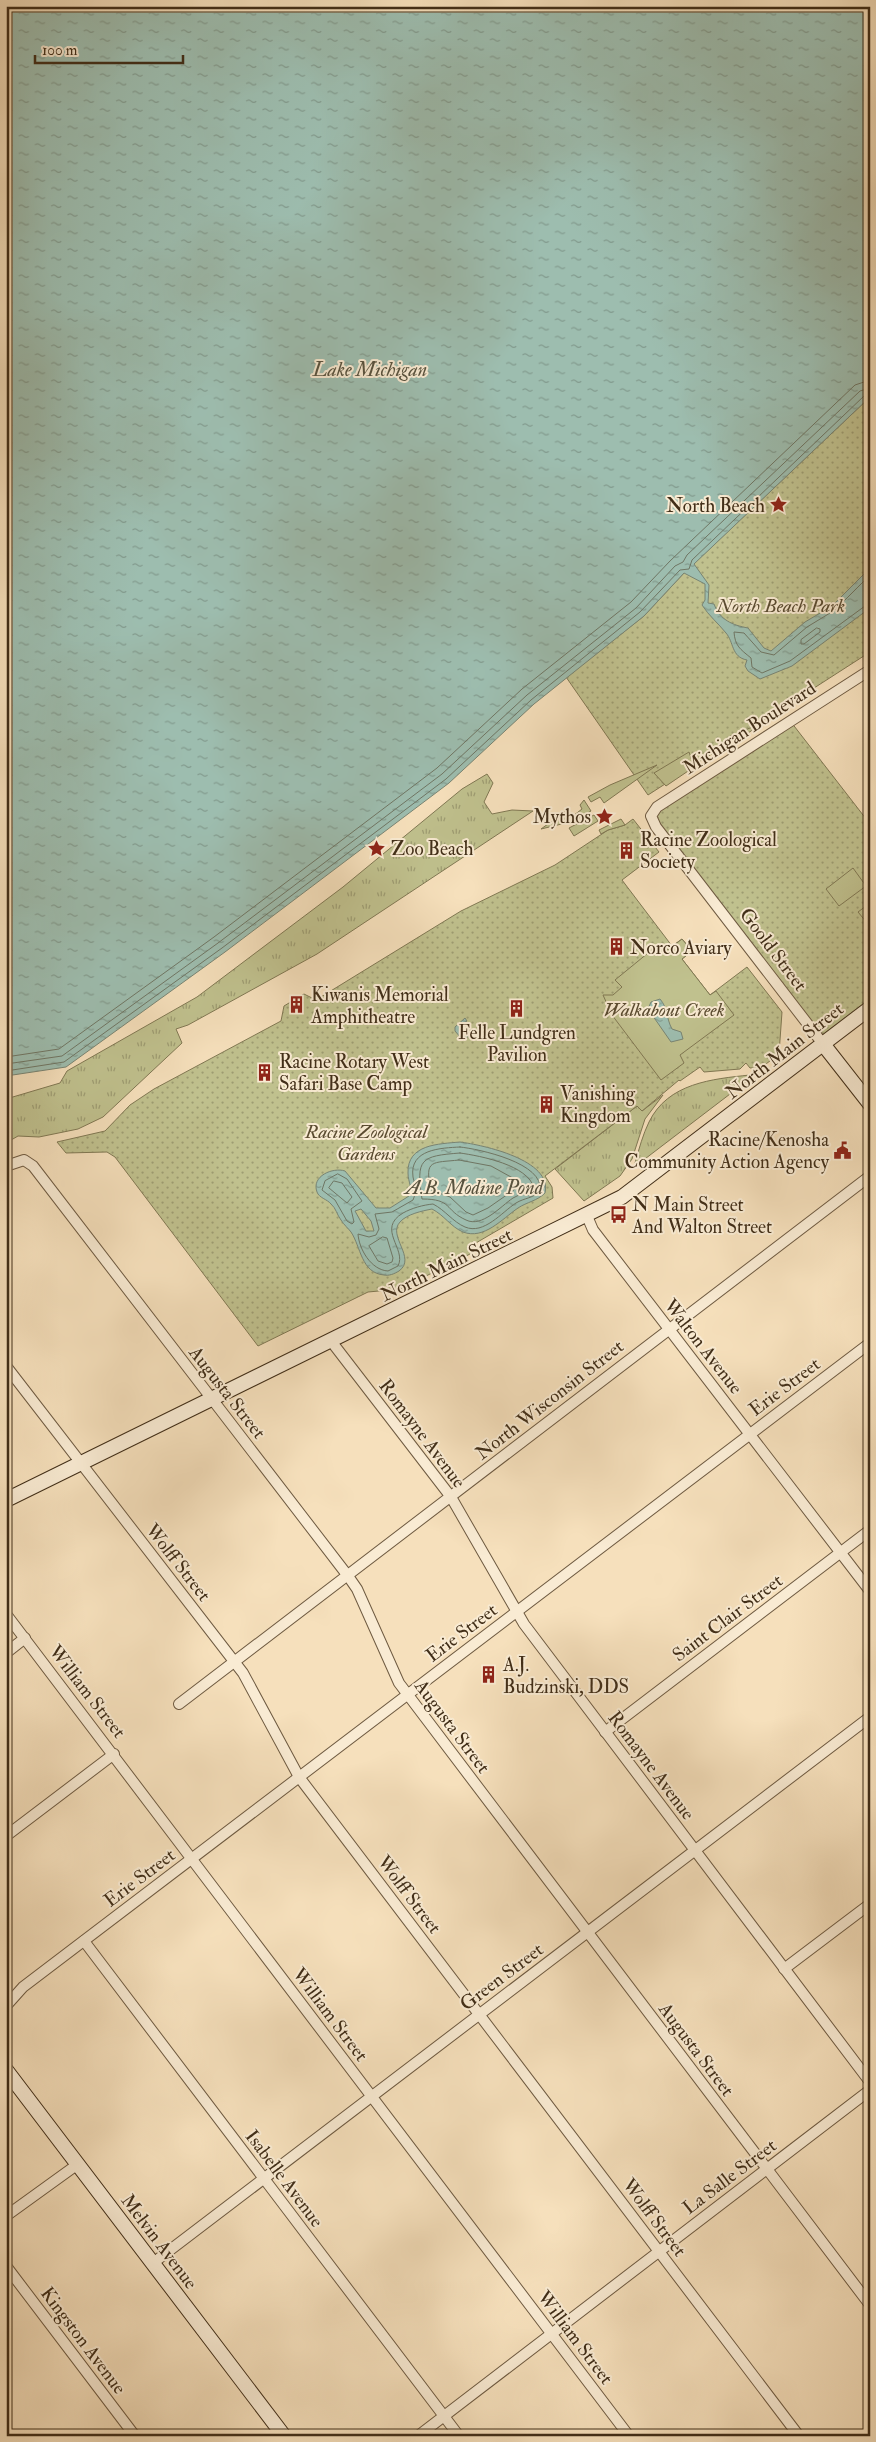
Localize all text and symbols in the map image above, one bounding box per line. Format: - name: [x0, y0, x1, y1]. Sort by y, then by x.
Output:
- scale bar: [35, 32, 182, 64]
- text: 100 m: [42, 41, 78, 60]
- water label: Lake Michigan: [312, 357, 427, 382]
- place label: North Beach: [666, 494, 765, 518]
- place icon: North Beach: [769, 495, 789, 515]
- park label: North Beach Park: [716, 594, 845, 618]
- street label: Michigan Boulevard: [679, 676, 821, 780]
- place label: Mythos: [533, 805, 591, 829]
- place icon: Mythos: [595, 806, 615, 826]
- place label: Racine Zoological Society: [640, 828, 777, 874]
- place label: Zoo Beach: [391, 837, 473, 861]
- place icon: Zoo Beach: [367, 838, 387, 858]
- building icon: Racine Zoological Society: [616, 840, 636, 860]
- street label: Goold Street: [734, 903, 812, 996]
- place label: Norco Aviary: [630, 936, 732, 960]
- building icon: Norco Aviary: [606, 937, 626, 957]
- place label: Kiwanis Memorial Amphitheatre: [310, 983, 449, 1030]
- building icon: Kiwanis Memorial Amphitheatre: [287, 995, 307, 1015]
- street label: North Main Street: [721, 997, 849, 1104]
- park label: Walkabout Creek: [603, 998, 725, 1022]
- building icon: Felle Lundgren Pavilion: [507, 999, 527, 1019]
- place label: Felle Lundgren Pavilion: [458, 1021, 576, 1067]
- place label: Racine Rotary West Safari Base Camp: [279, 1050, 429, 1097]
- building icon: Racine Rotary West Safari Base Camp: [255, 1062, 275, 1082]
- place label: Vanishing Kingdom: [560, 1082, 636, 1128]
- building icon: Vanishing Kingdom: [536, 1094, 556, 1114]
- park label: Racine Zoological Gardens: [304, 1120, 428, 1166]
- place label: Racine/Kenosha Community Action Agency: [625, 1128, 830, 1174]
- public building icon: Racine/Kenosha Community Action Agency: [833, 1140, 853, 1160]
- water label: A.B. Modine Pond: [403, 1175, 545, 1200]
- place label: N Main Street And Walton Street: [631, 1193, 772, 1239]
- bus stop icon: N Main Street And Walton Street: [608, 1205, 628, 1225]
- street label: North Main Street: [377, 1223, 516, 1307]
- street label: Walton Avenue: [658, 1293, 748, 1399]
- street label: North Wisconsin Street: [471, 1334, 629, 1465]
- street label: Augusta Street: [183, 1341, 271, 1444]
- street label: Erie Street: [744, 1352, 825, 1421]
- street label: Romayne Avenue: [373, 1374, 471, 1493]
- street label: Wolff Street: [140, 1518, 216, 1606]
- street label: Saint Clair Street: [668, 1569, 787, 1667]
- street label: Erie Street: [421, 1598, 502, 1667]
- street label: William Street: [43, 1639, 131, 1743]
- place label: A.J. Budzinski, DDS: [502, 1653, 629, 1699]
- building icon: A.J. Budzinski, DDS: [479, 1665, 499, 1685]
- street label: Augusta Street: [408, 1674, 495, 1778]
- street label: Romayne Avenue: [602, 1706, 700, 1825]
- street label: Erie Street: [99, 1843, 180, 1912]
- street label: Wolff Street: [371, 1850, 447, 1939]
- street label: Green Street: [455, 1938, 548, 2016]
- street label: William Street: [286, 1962, 373, 2066]
- street label: Augusta Street: [652, 1997, 739, 2101]
- street label: Isabelle Avenue: [240, 2125, 329, 2232]
- street label: La Salle Street: [678, 2134, 781, 2220]
- street label: Wolff Street: [616, 2173, 692, 2262]
- street label: Melvin Avenue: [116, 2189, 203, 2294]
- street label: Kingston Avenue: [35, 2282, 131, 2399]
- street label: William Street: [531, 2285, 618, 2389]

